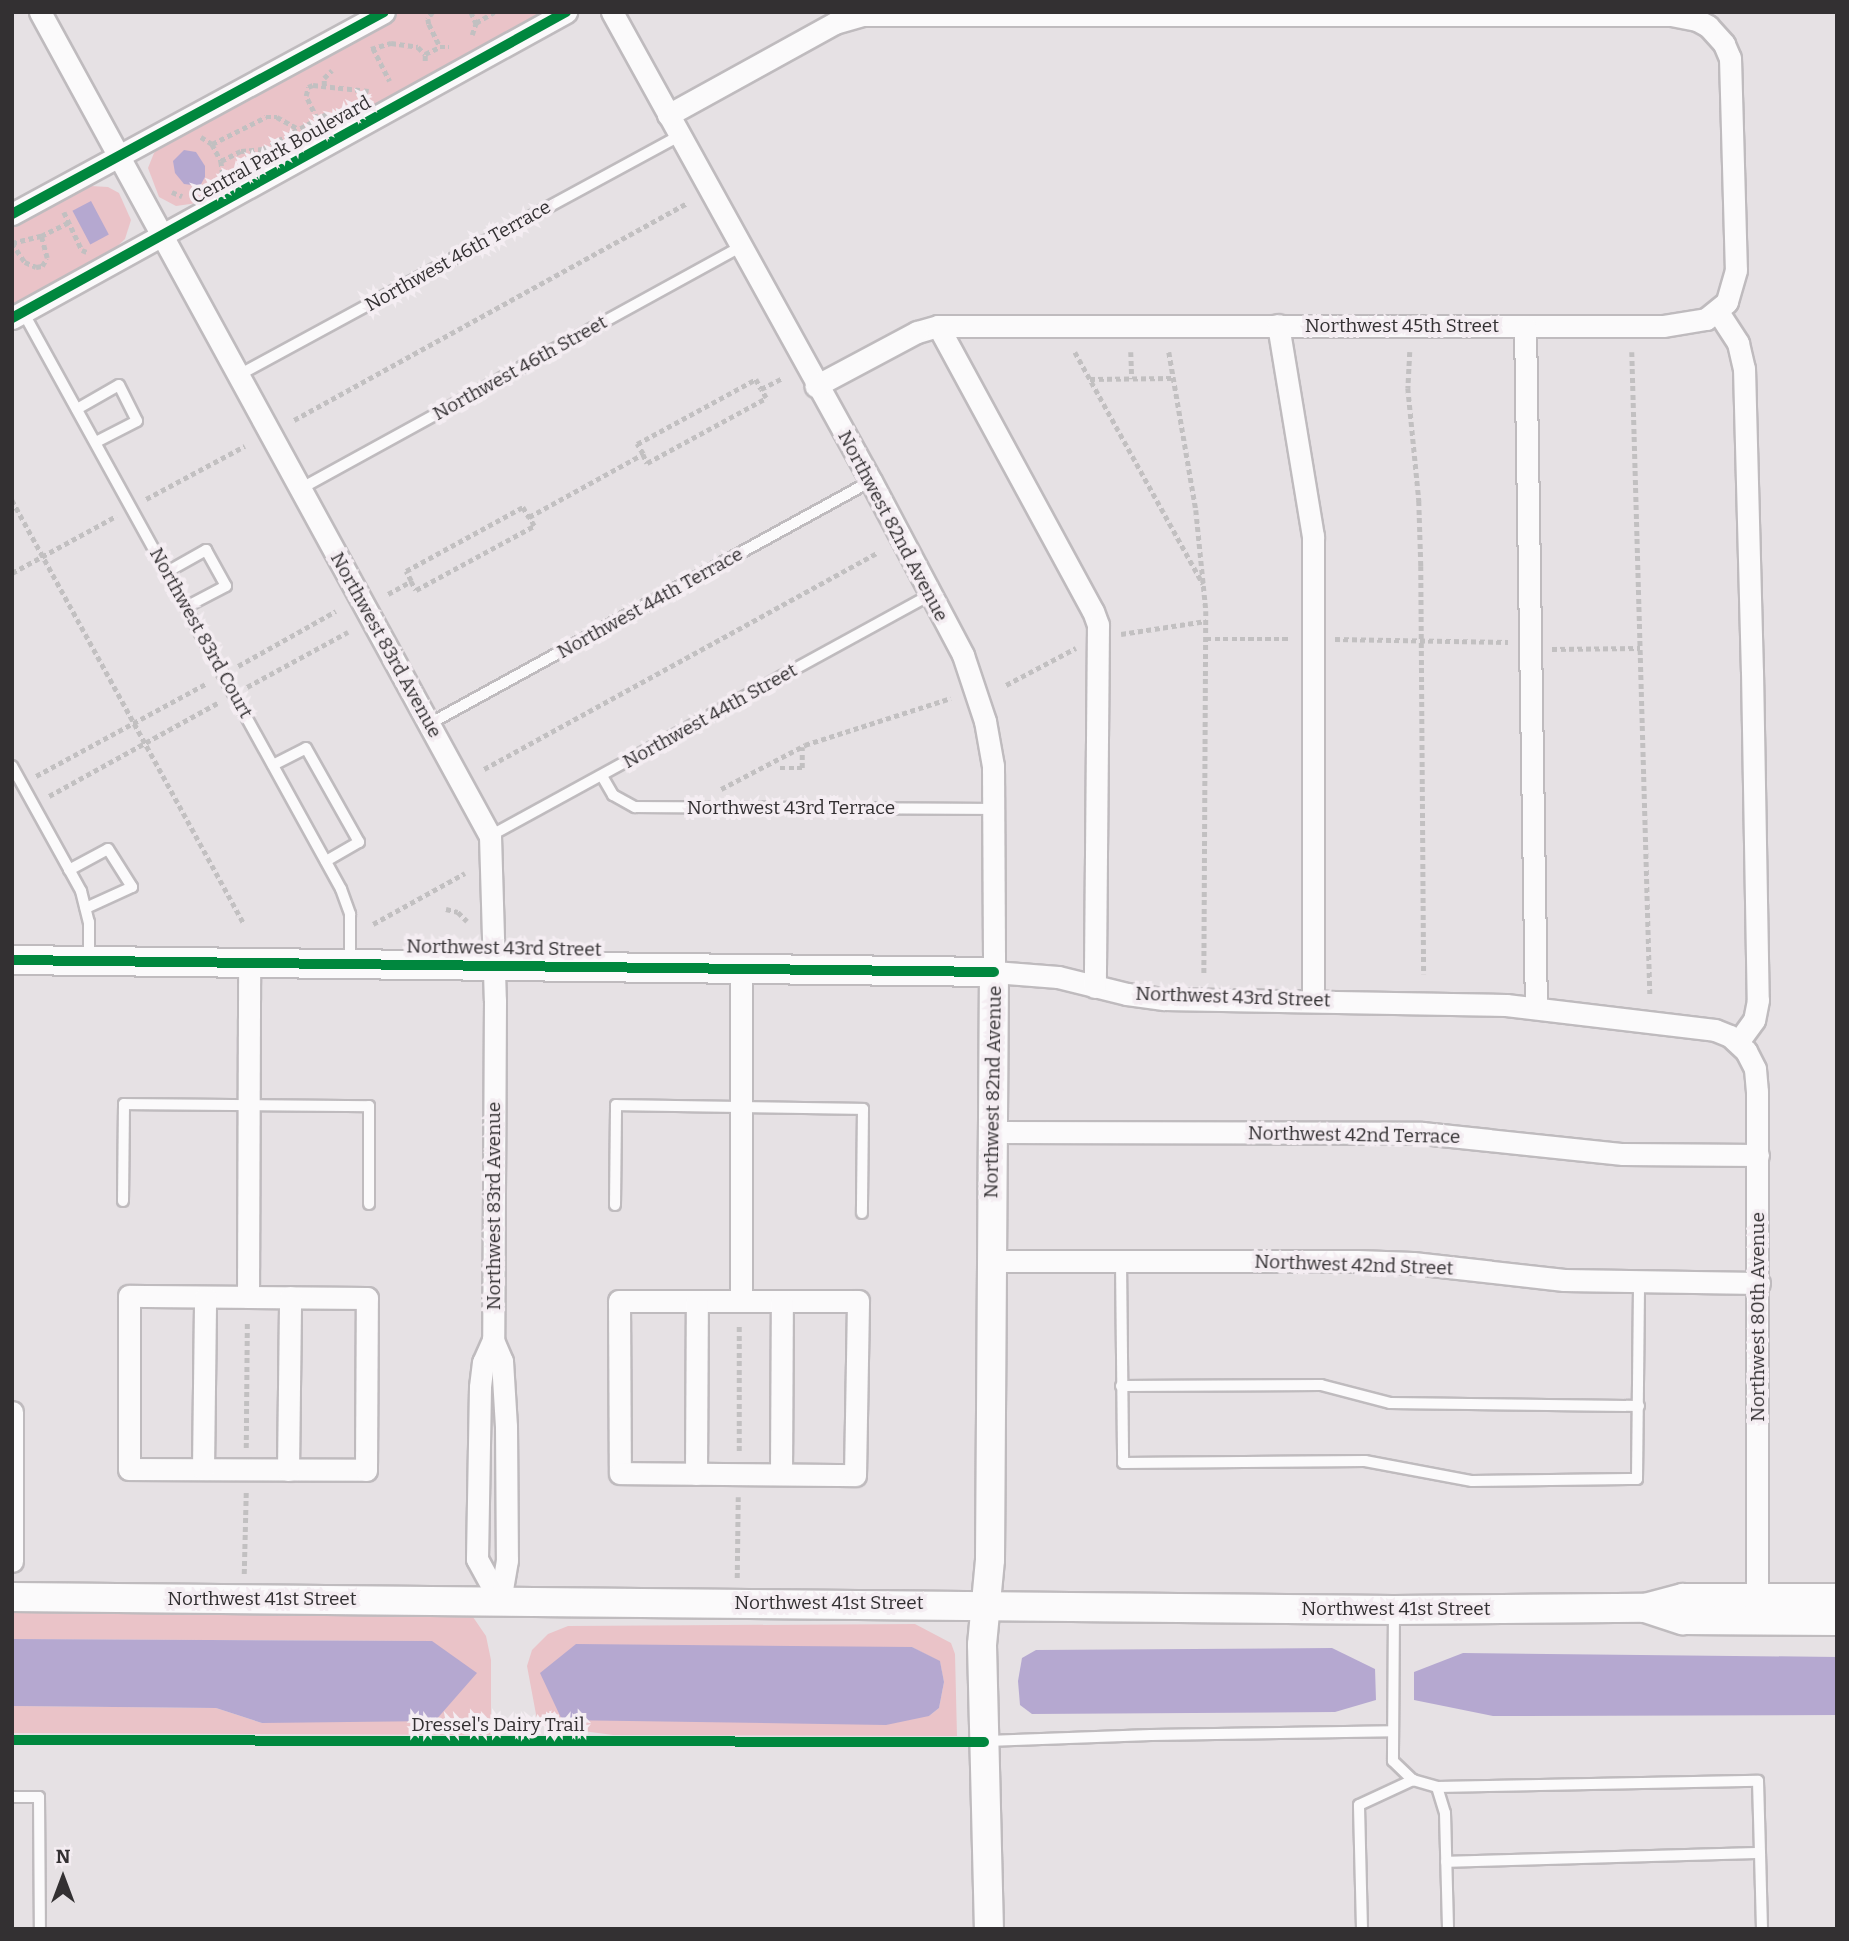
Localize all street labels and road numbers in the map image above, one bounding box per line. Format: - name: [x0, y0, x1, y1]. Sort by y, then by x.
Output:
- street label: Central Park Boulevard: [187, 91, 375, 209]
- street label: Northwest 46th Terrace: [361, 196, 555, 316]
- street label: Northwest 46th Street: [429, 311, 611, 425]
- street label: Northwest 45th Street: [1305, 315, 1499, 337]
- street label: Northwest 82nd Avenue: [833, 427, 953, 625]
- street label: Northwest 44th Terrace: [553, 543, 747, 663]
- street label: Northwest 83rd Court: [145, 544, 257, 722]
- street label: Northwest 83rd Avenue: [326, 548, 446, 742]
- street label: Northwest 44th Street: [619, 659, 801, 773]
- street label: Northwest 43rd Terrace: [687, 797, 895, 819]
- street label: Northwest 43rd Street: [406, 935, 602, 961]
- street label: Northwest 43rd Street: [1135, 982, 1331, 1012]
- street label: Northwest 82nd Avenue: [980, 985, 1006, 1199]
- street label: Northwest 83rd Avenue: [483, 1102, 505, 1310]
- street label: Northwest 42nd Terrace: [1248, 1122, 1460, 1148]
- street label: Northwest 80th Avenue: [1747, 1212, 1769, 1422]
- street label: Northwest 42nd Street: [1254, 1250, 1454, 1280]
- street label: Northwest 41st Street: [167, 1588, 357, 1610]
- street label: Northwest 41st Street: [734, 1592, 924, 1614]
- street label: Northwest 41st Street: [1301, 1598, 1491, 1620]
- street label: Dressel's Dairy Trail: [411, 1714, 585, 1736]

